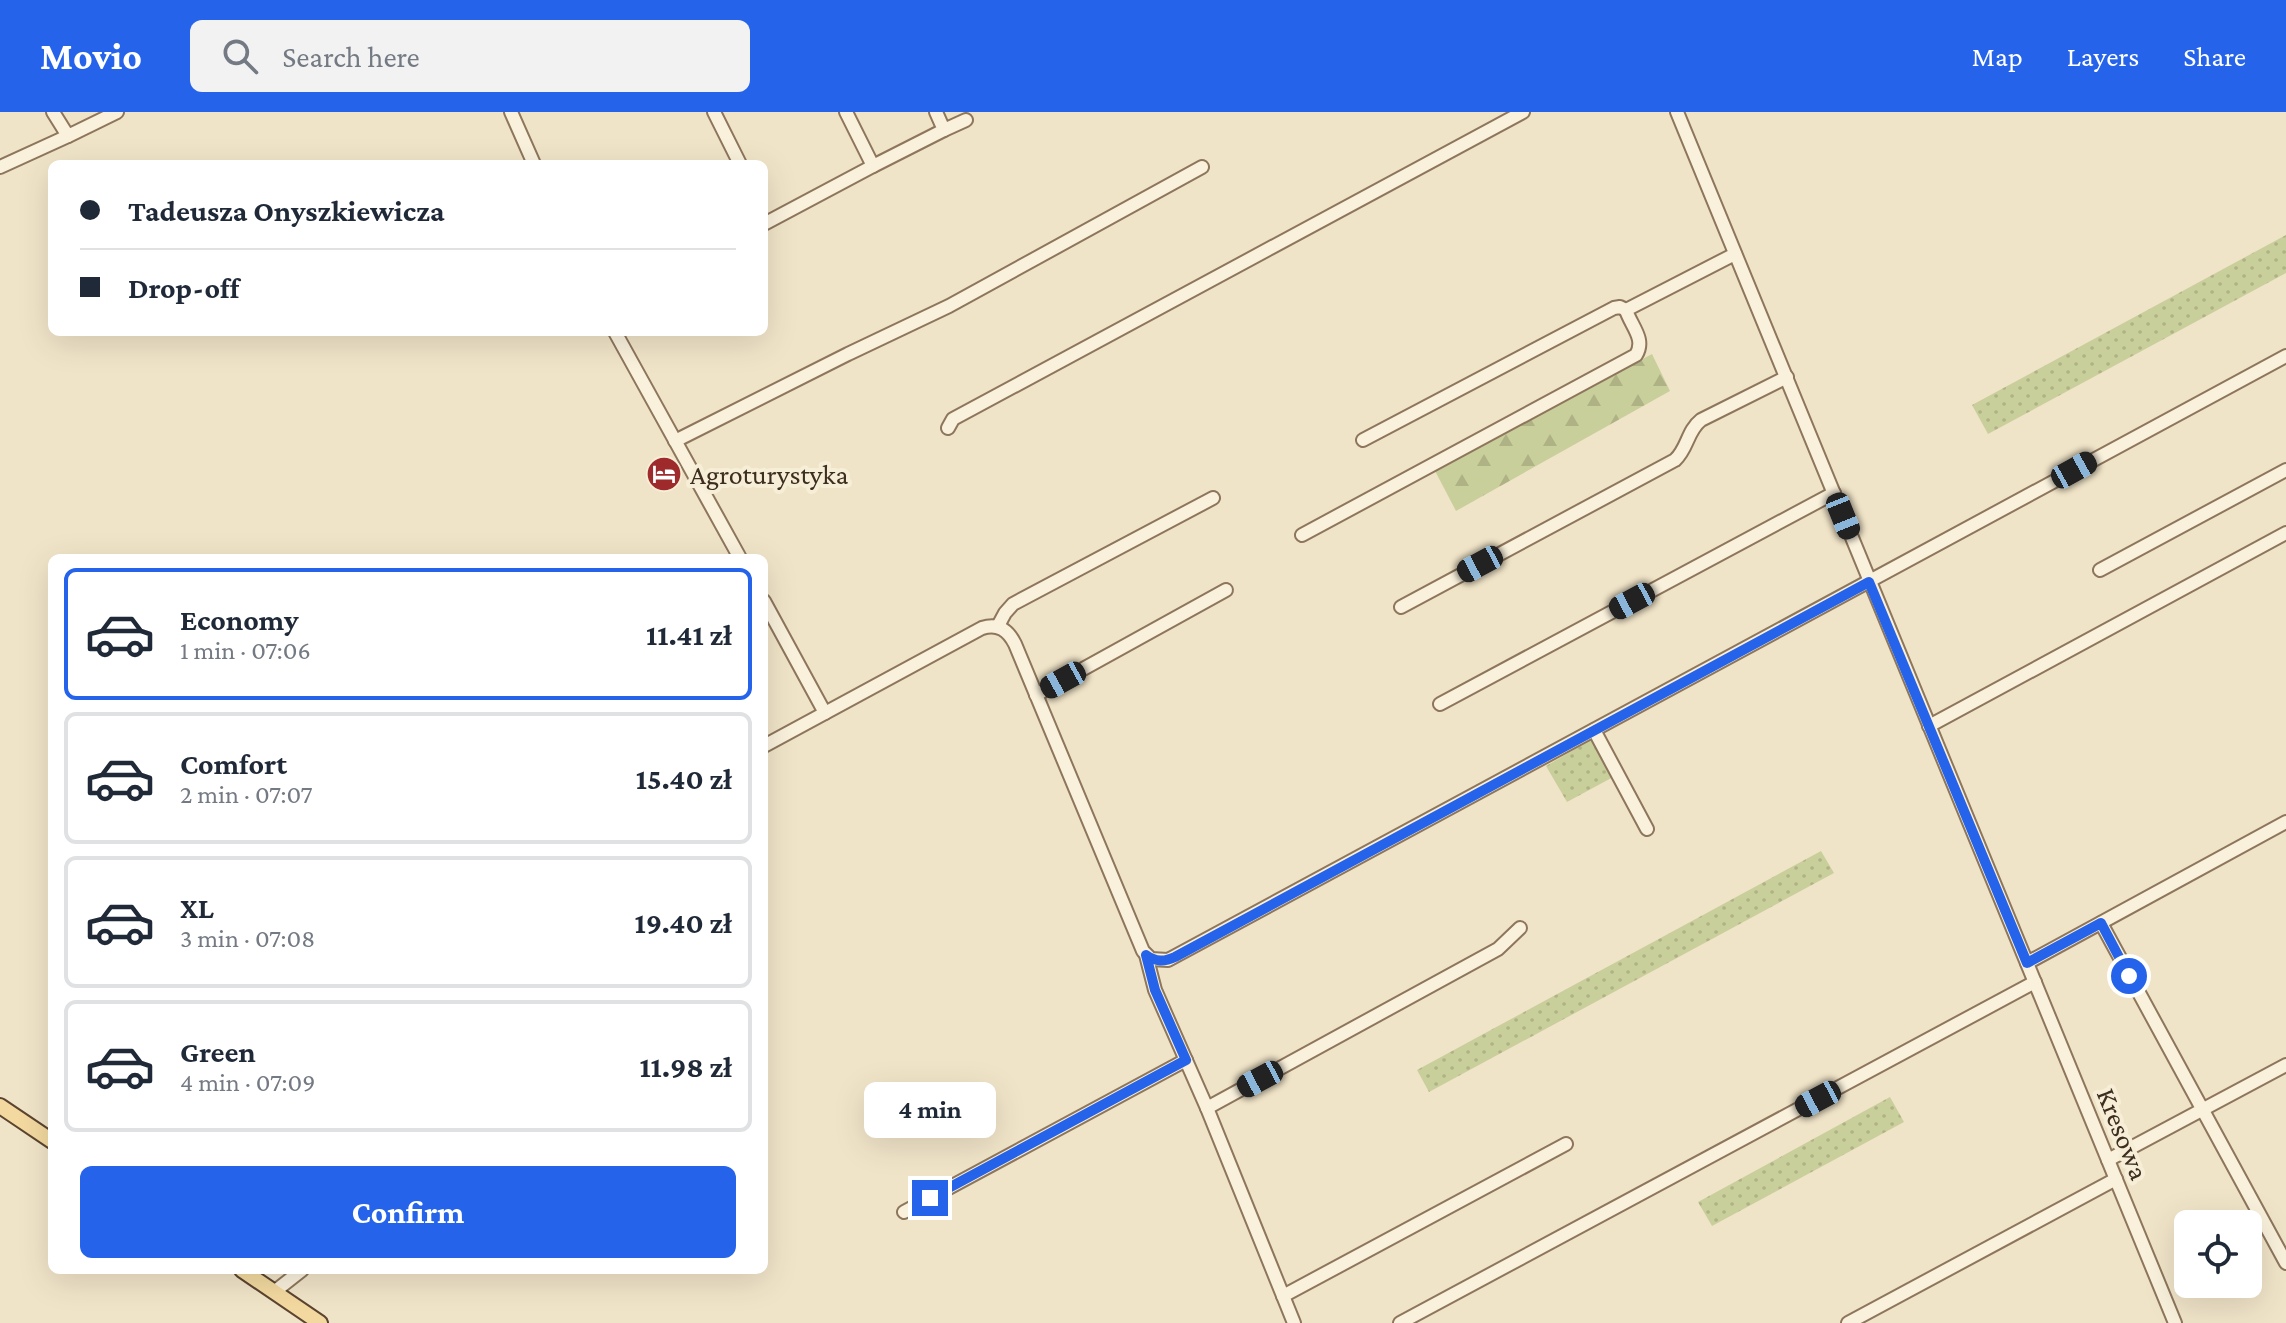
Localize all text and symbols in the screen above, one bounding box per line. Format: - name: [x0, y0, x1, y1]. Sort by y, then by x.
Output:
- search box: [190, 20, 750, 92]
- icon: search: [218, 34, 262, 78]
- text: Movio: [40, 35, 142, 77]
- text: Search here: [282, 40, 420, 73]
- text: Map: [1972, 41, 2023, 72]
- text: Layers: [2067, 41, 2139, 72]
- text: Share: [2183, 41, 2246, 72]
- text: Tadeusza Onyszkiewicza: [128, 194, 445, 227]
- text: Drop-off: [128, 271, 239, 304]
- car: [2047, 448, 2101, 492]
- hotel icon: Agroturystyka: [645, 455, 683, 493]
- place label: Agroturystyka: [690, 459, 849, 490]
- car: [1823, 489, 1863, 543]
- car: [1453, 542, 1507, 586]
- car: [1605, 579, 1659, 623]
- icon: car: [84, 598, 156, 670]
- text: Economy: [180, 603, 299, 636]
- text: 11.41 zł: [646, 618, 732, 651]
- text: 1 min · 07:06: [180, 636, 311, 665]
- car: [1036, 658, 1090, 702]
- icon: car: [84, 742, 156, 814]
- text: Comfort: [180, 747, 287, 780]
- text: 15.40 zł: [636, 762, 732, 795]
- text: 2 min · 07:07: [180, 780, 313, 809]
- icon: car: [84, 886, 156, 958]
- text: XL: [180, 891, 214, 924]
- text: 19.40 zł: [635, 906, 732, 939]
- text: 3 min · 07:08: [180, 924, 315, 953]
- route start: [2111, 958, 2147, 994]
- icon: car: [84, 1030, 156, 1102]
- text: Green: [180, 1035, 256, 1068]
- text: 11.98 zł: [639, 1050, 732, 1083]
- car: [1233, 1057, 1287, 1101]
- text: 4 min · 07:09: [180, 1068, 315, 1097]
- car: [1791, 1077, 1845, 1121]
- callout: 4 min: [864, 1082, 996, 1138]
- street label: Kresowa: [2091, 1084, 2155, 1184]
- text: 4 min: [898, 1095, 962, 1124]
- button: Confirm: [80, 1166, 736, 1258]
- route end: [912, 1180, 948, 1216]
- map controls: [2174, 1210, 2262, 1298]
- button: locate: [2174, 1210, 2262, 1298]

